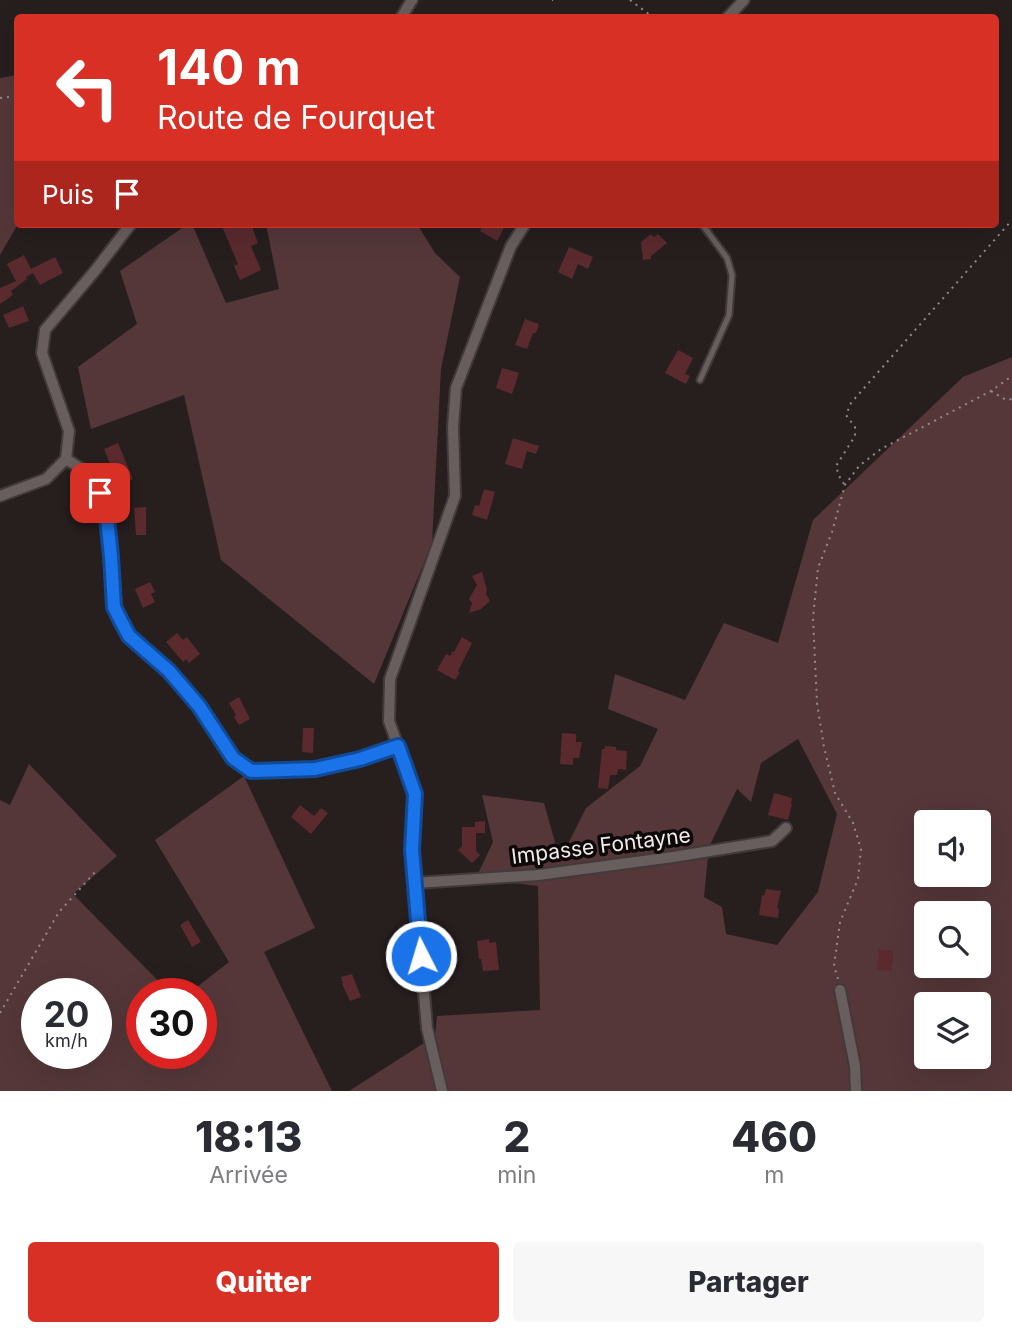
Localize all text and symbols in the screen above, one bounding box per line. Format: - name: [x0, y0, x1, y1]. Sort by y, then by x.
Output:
- text: 140 m: [157, 38, 301, 97]
- icon: left: [42, 42, 133, 133]
- text: Route de Fourquet: [157, 98, 435, 137]
- icon: arrive: [108, 175, 146, 213]
- text: Puis: [42, 179, 94, 210]
- pin: [70, 463, 130, 523]
- icon: arrive: [81, 474, 119, 512]
- map controls: [914, 810, 991, 1069]
- button: sound: [914, 810, 991, 887]
- street label: Impasse Fontayne: [510, 822, 692, 869]
- button: search: [914, 901, 991, 978]
- position arrow: [384, 919, 458, 993]
- speed limit sign: 30: [126, 978, 217, 1069]
- button: layers: [914, 992, 991, 1069]
- text: 20: [44, 993, 89, 1035]
- text: km/h: [45, 1030, 88, 1051]
- text: 18:13: [195, 1111, 302, 1162]
- text: 2: [503, 1111, 530, 1162]
- text: 460: [731, 1111, 817, 1162]
- text: Arrivée: [209, 1161, 288, 1189]
- text: min: [497, 1161, 536, 1189]
- text: m: [764, 1161, 784, 1189]
- button: Quitter: [28, 1242, 499, 1322]
- button: Partager: [513, 1242, 984, 1322]

